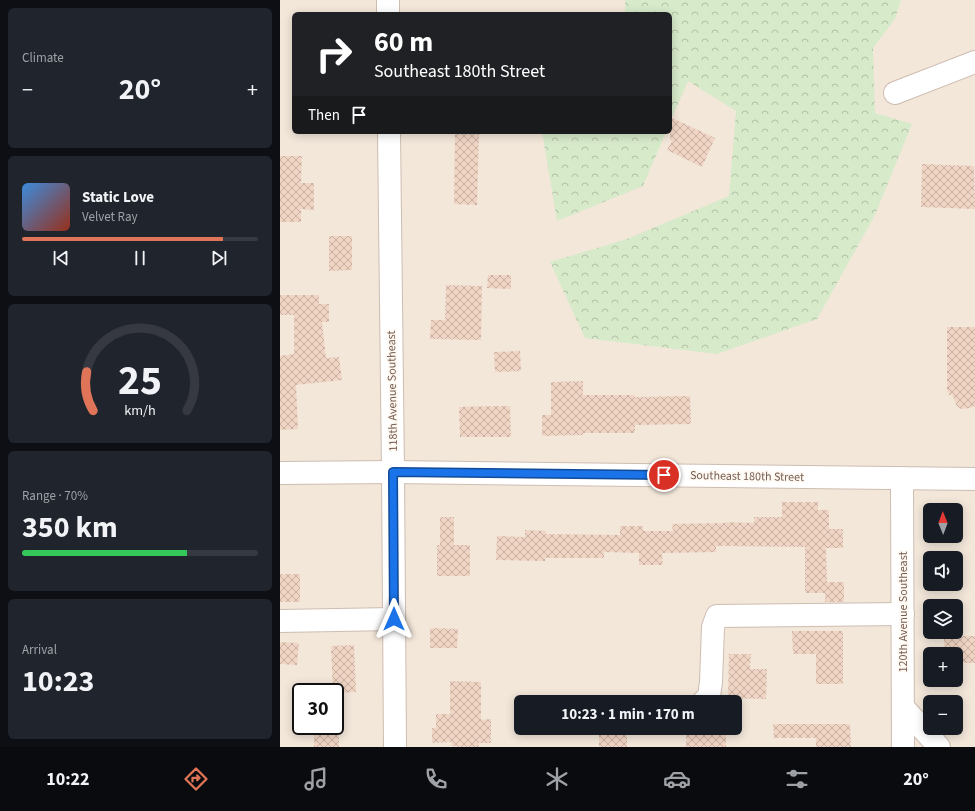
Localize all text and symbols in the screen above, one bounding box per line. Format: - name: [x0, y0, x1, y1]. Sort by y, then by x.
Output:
- text: 60 m: [374, 22, 433, 62]
- icon: right: [308, 28, 360, 80]
- text: Climate: [22, 49, 64, 67]
- text: Southeast 180th Street: [374, 59, 545, 84]
- text: 20°: [119, 68, 161, 111]
- text: −: [22, 74, 33, 106]
- text: +: [247, 74, 258, 106]
- icon: arrive: [348, 104, 370, 126]
- text: Then: [308, 105, 340, 126]
- text: Static Love: [82, 187, 154, 208]
- text: Velvet Ray: [82, 208, 138, 226]
- icon: previous: [50, 247, 72, 269]
- icon: pause: [129, 247, 151, 269]
- icon: next: [208, 247, 230, 269]
- street label: 118th Avenue Southeast: [383, 330, 402, 452]
- text: 25: [118, 351, 162, 411]
- text: km/h: [124, 400, 156, 421]
- pin: [647, 458, 681, 492]
- icon: arrive: [653, 464, 675, 486]
- street label: Southeast 180th Street: [690, 467, 804, 486]
- text: Range · 70%: [22, 487, 88, 505]
- north arrow: [923, 503, 963, 543]
- map controls: [923, 503, 963, 735]
- text: 350 km: [22, 506, 118, 549]
- button: sound: [923, 551, 963, 591]
- street label: 120th Avenue Southeast: [895, 552, 912, 672]
- position arrow: [373, 598, 415, 640]
- button: layers: [923, 599, 963, 639]
- text: Arrival: [22, 641, 57, 659]
- button: +: [923, 647, 963, 687]
- text: 10:23: [22, 660, 94, 703]
- speed limit sign: 30: [292, 683, 344, 735]
- button: −: [923, 695, 963, 735]
- text: 10:23 · 1 min · 170 m: [561, 704, 695, 725]
- icon: directions: [182, 765, 210, 793]
- icon: music: [302, 765, 330, 793]
- icon: phone: [422, 765, 450, 793]
- icon: climate: [543, 765, 571, 793]
- icon: car: [663, 765, 691, 793]
- icon: filters: [783, 765, 811, 793]
- text: 10:22: [46, 767, 90, 792]
- text: 20°: [903, 767, 929, 792]

